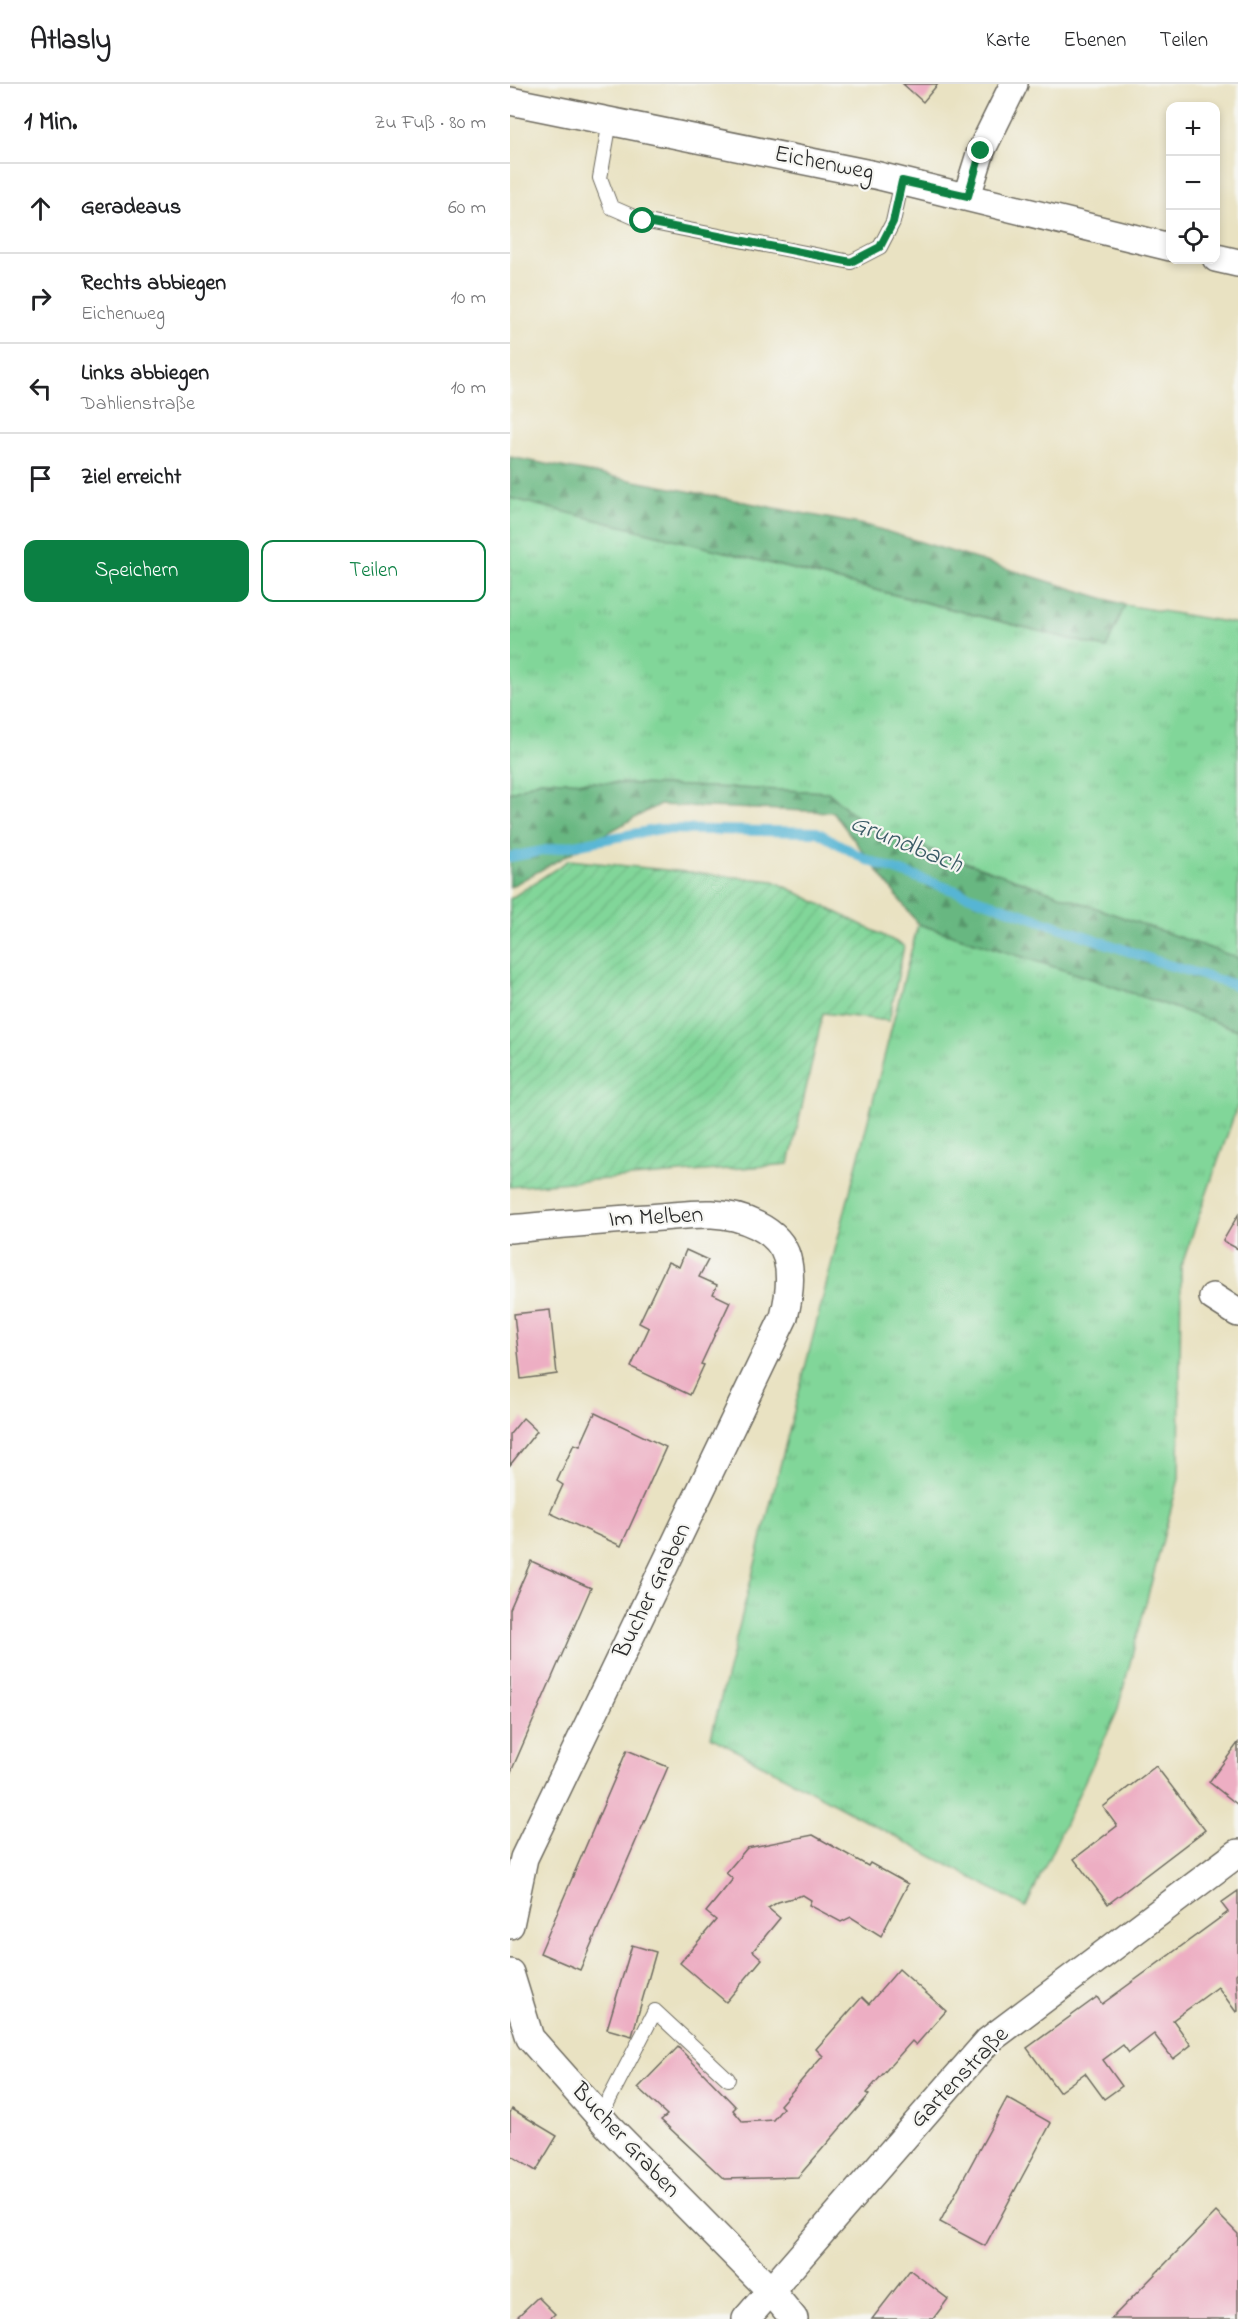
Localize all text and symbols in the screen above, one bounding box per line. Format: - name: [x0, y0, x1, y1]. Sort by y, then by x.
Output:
- text: Atlasly: [30, 21, 111, 62]
- text: Karte: [986, 26, 1030, 56]
- text: Ebenen: [1063, 26, 1126, 56]
- text: Teilen: [1159, 26, 1208, 56]
- map controls: [1166, 102, 1220, 264]
- button: +: [1166, 102, 1220, 156]
- text: 1 Min.: [24, 104, 77, 142]
- text: Zu Fuß · 80 m: [374, 109, 486, 138]
- street label: Eichenweg: [771, 137, 877, 191]
- route end: [967, 137, 993, 163]
- button: −: [1166, 156, 1220, 210]
- icon: ahead: [24, 192, 57, 225]
- text: Geradeaus: [81, 192, 181, 224]
- text: 60 m: [448, 194, 486, 223]
- route start: [629, 207, 655, 233]
- button: locate: [1166, 210, 1220, 264]
- text: Rechts abbiegen: [81, 268, 226, 300]
- icon: right: [24, 282, 57, 315]
- text: 10 m: [450, 284, 486, 313]
- text: Eichenweg: [81, 300, 165, 329]
- text: Links abbiegen: [81, 358, 209, 390]
- icon: left: [24, 372, 57, 405]
- text: 10 m: [450, 374, 486, 403]
- text: Dahlienstraße: [81, 390, 195, 419]
- icon: arrive: [24, 462, 57, 495]
- text: Ziel erreicht: [81, 462, 181, 494]
- button: Speichern: [24, 540, 249, 602]
- button: Teilen: [261, 540, 486, 602]
- water label: Grundbach: [844, 805, 969, 885]
- street label: Im Melben: [608, 1198, 704, 1238]
- street label: Bucher Graben: [605, 1517, 701, 1666]
- street label: Gartenstraße: [902, 2019, 1018, 2137]
- street label: Bucher Graben: [561, 2075, 688, 2207]

